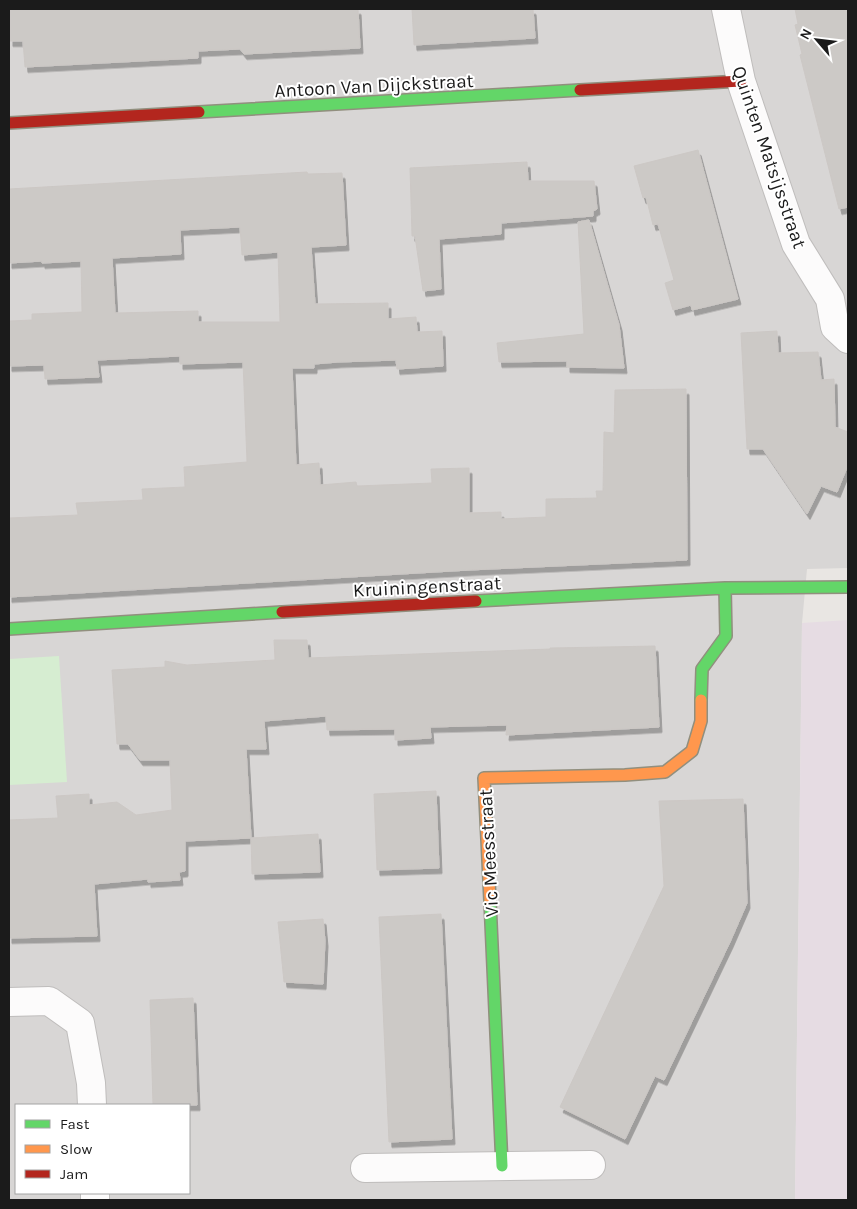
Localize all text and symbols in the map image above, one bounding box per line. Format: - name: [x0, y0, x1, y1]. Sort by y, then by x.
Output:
- north arrow: [792, 15, 842, 65]
- text: N: [796, 26, 816, 43]
- street label: Quinten Matsijsstraat: [728, 63, 811, 251]
- street label: Antoon Van Dijckstraat: [274, 70, 474, 102]
- street label: Kruiningenstraat: [352, 572, 502, 602]
- street label: Vic Meesstraat: [475, 788, 503, 918]
- legend: [15, 1104, 190, 1194]
- text: Fast: [60, 1115, 90, 1133]
- text: Slow: [60, 1140, 92, 1158]
- text: Jam: [60, 1165, 88, 1183]

